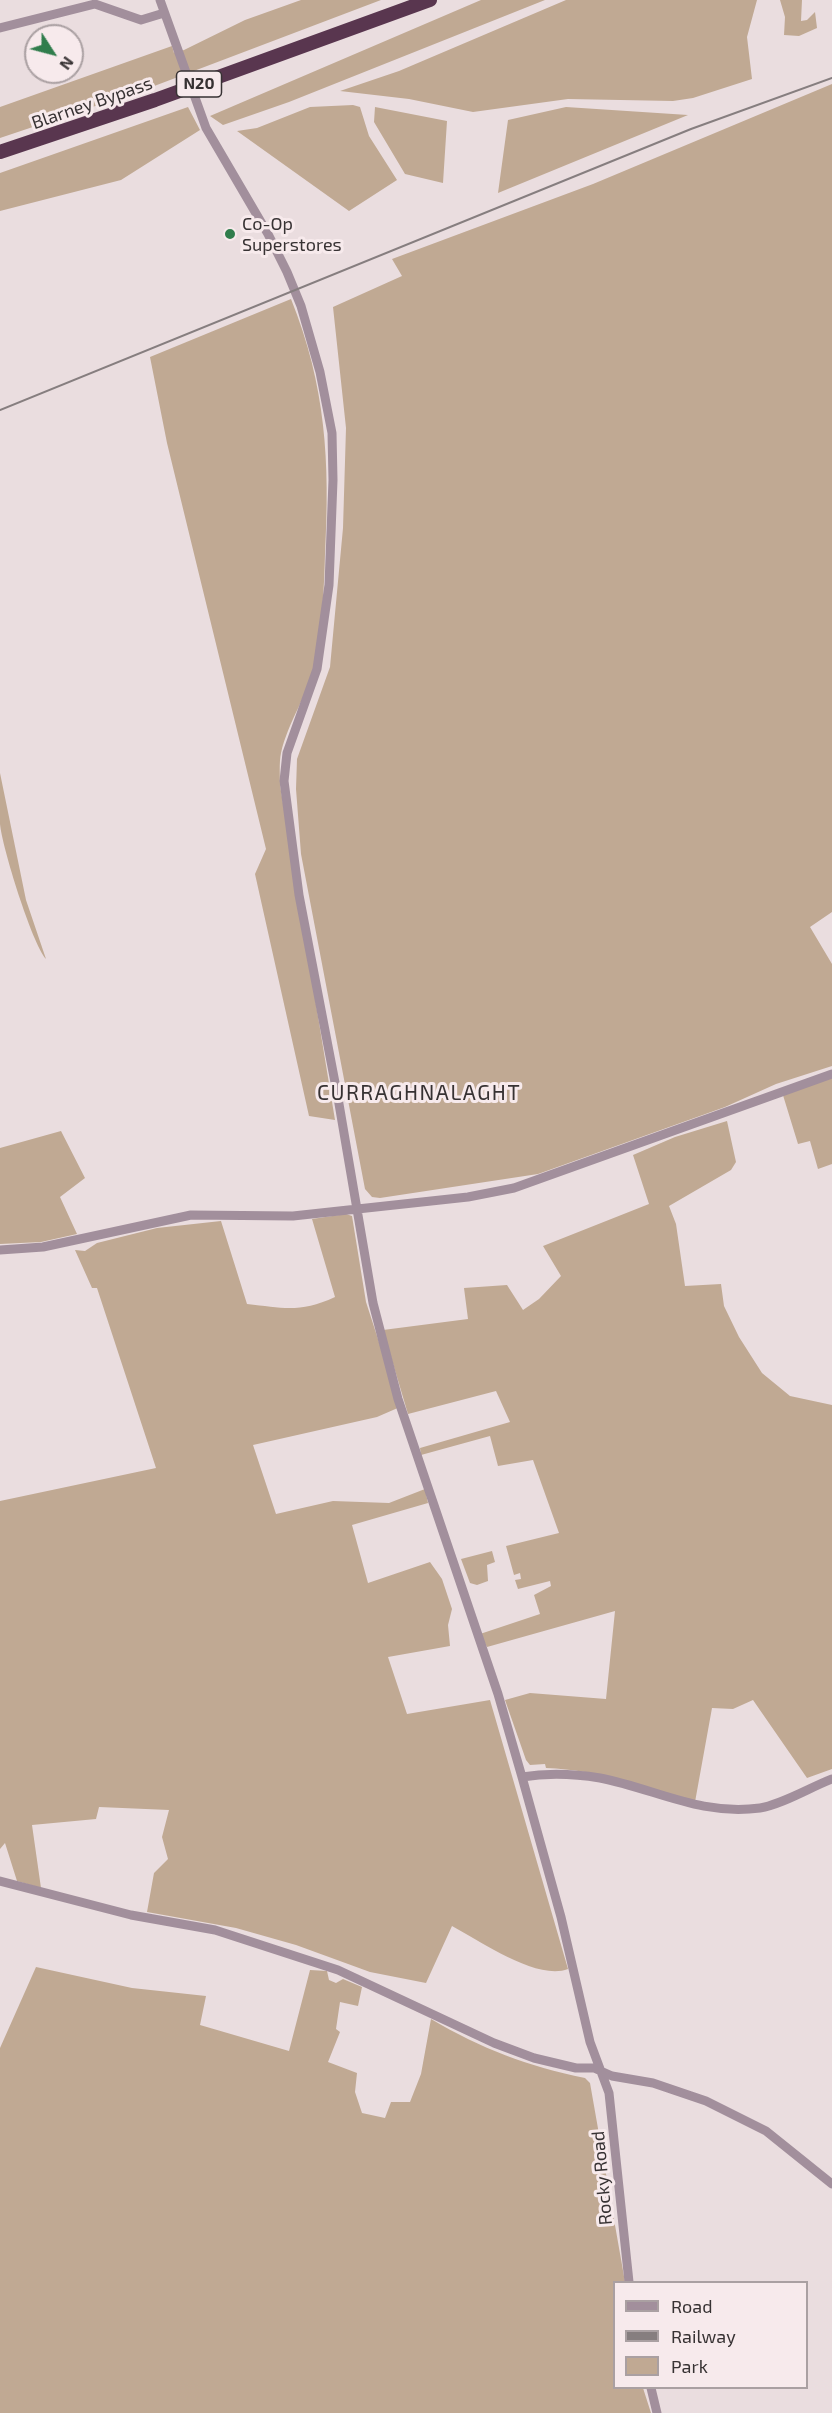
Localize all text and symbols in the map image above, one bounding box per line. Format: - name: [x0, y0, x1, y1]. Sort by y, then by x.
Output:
- north arrow: [24, 24, 84, 84]
- text: N: [56, 53, 78, 74]
- road number: N20: [176, 71, 222, 97]
- street label: Blarney Bypass: [29, 72, 155, 134]
- place label: Co-Op Superstores: [242, 213, 342, 256]
- marker: Co-Op Superstores: [223, 227, 237, 241]
- district label: CURRAGHNALAGHT: [317, 1080, 521, 1106]
- street label: Rocky Road: [587, 2130, 617, 2226]
- legend: [613, 2281, 808, 2389]
- text: Road: [671, 2295, 712, 2317]
- text: Railway: [671, 2325, 736, 2347]
- text: Park: [671, 2355, 708, 2377]

